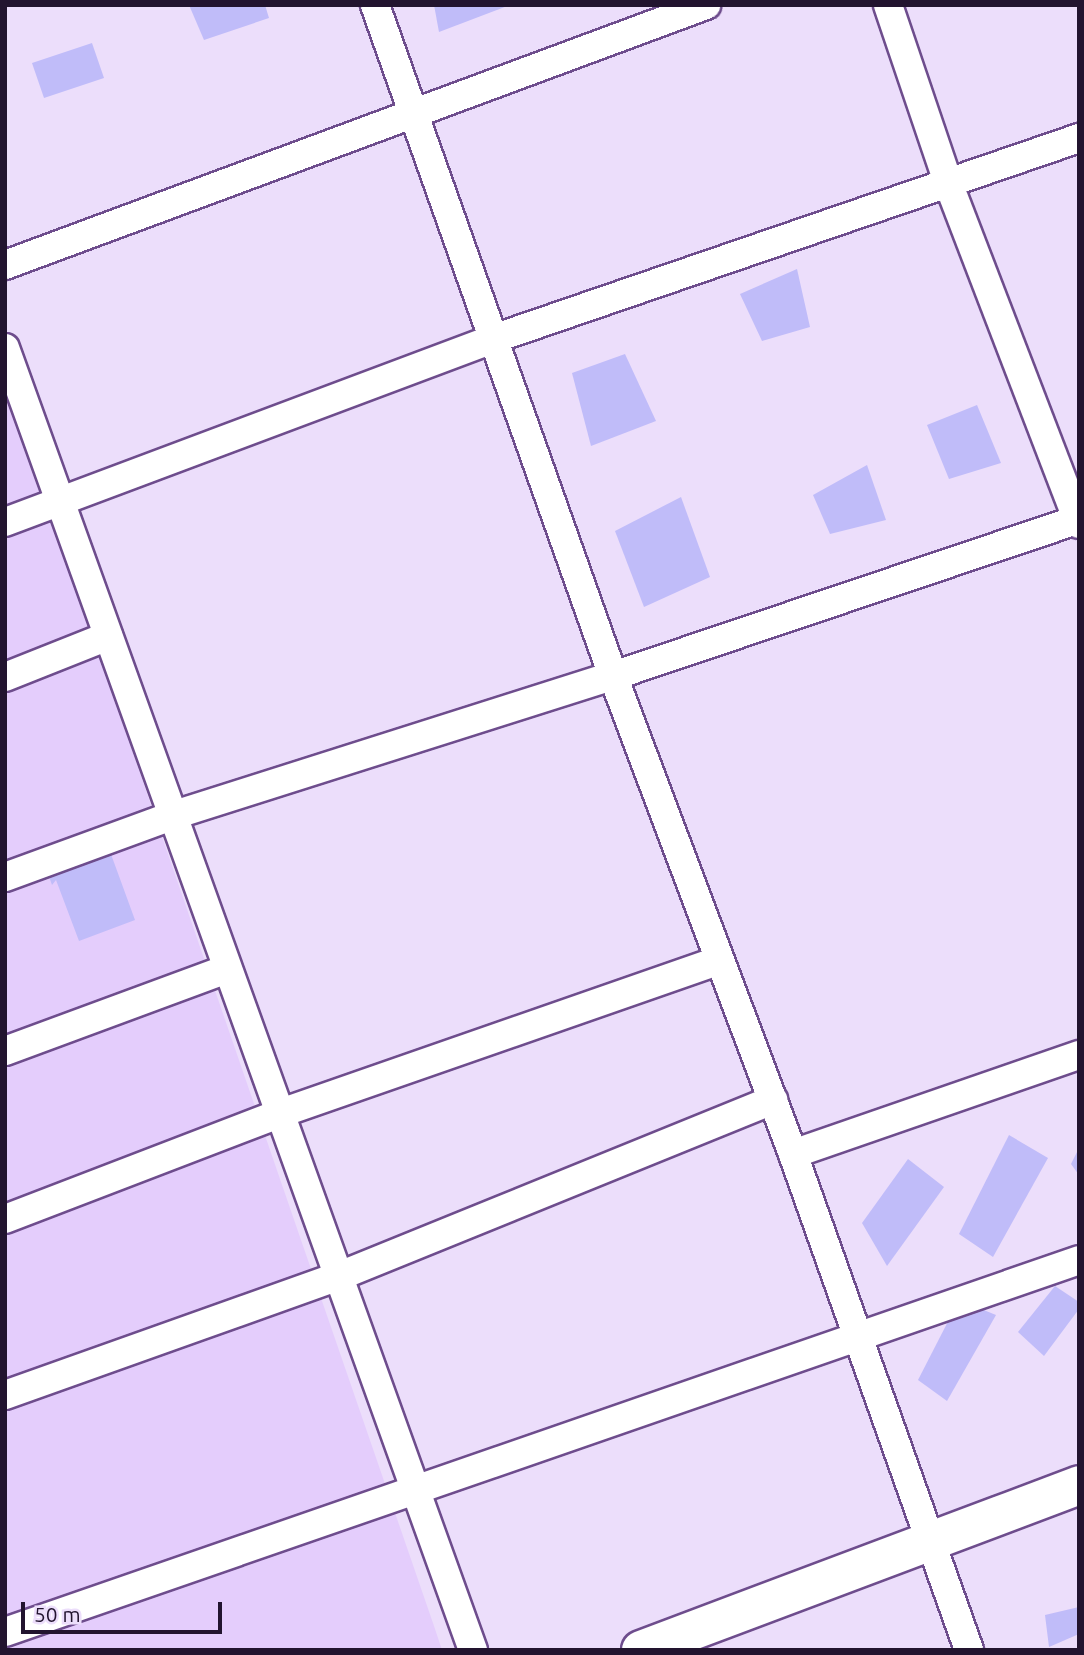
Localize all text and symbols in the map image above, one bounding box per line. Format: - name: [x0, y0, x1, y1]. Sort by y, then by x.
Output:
- scale bar: [24, 1588, 226, 1632]
- text: 50 m: [34, 1602, 81, 1626]

